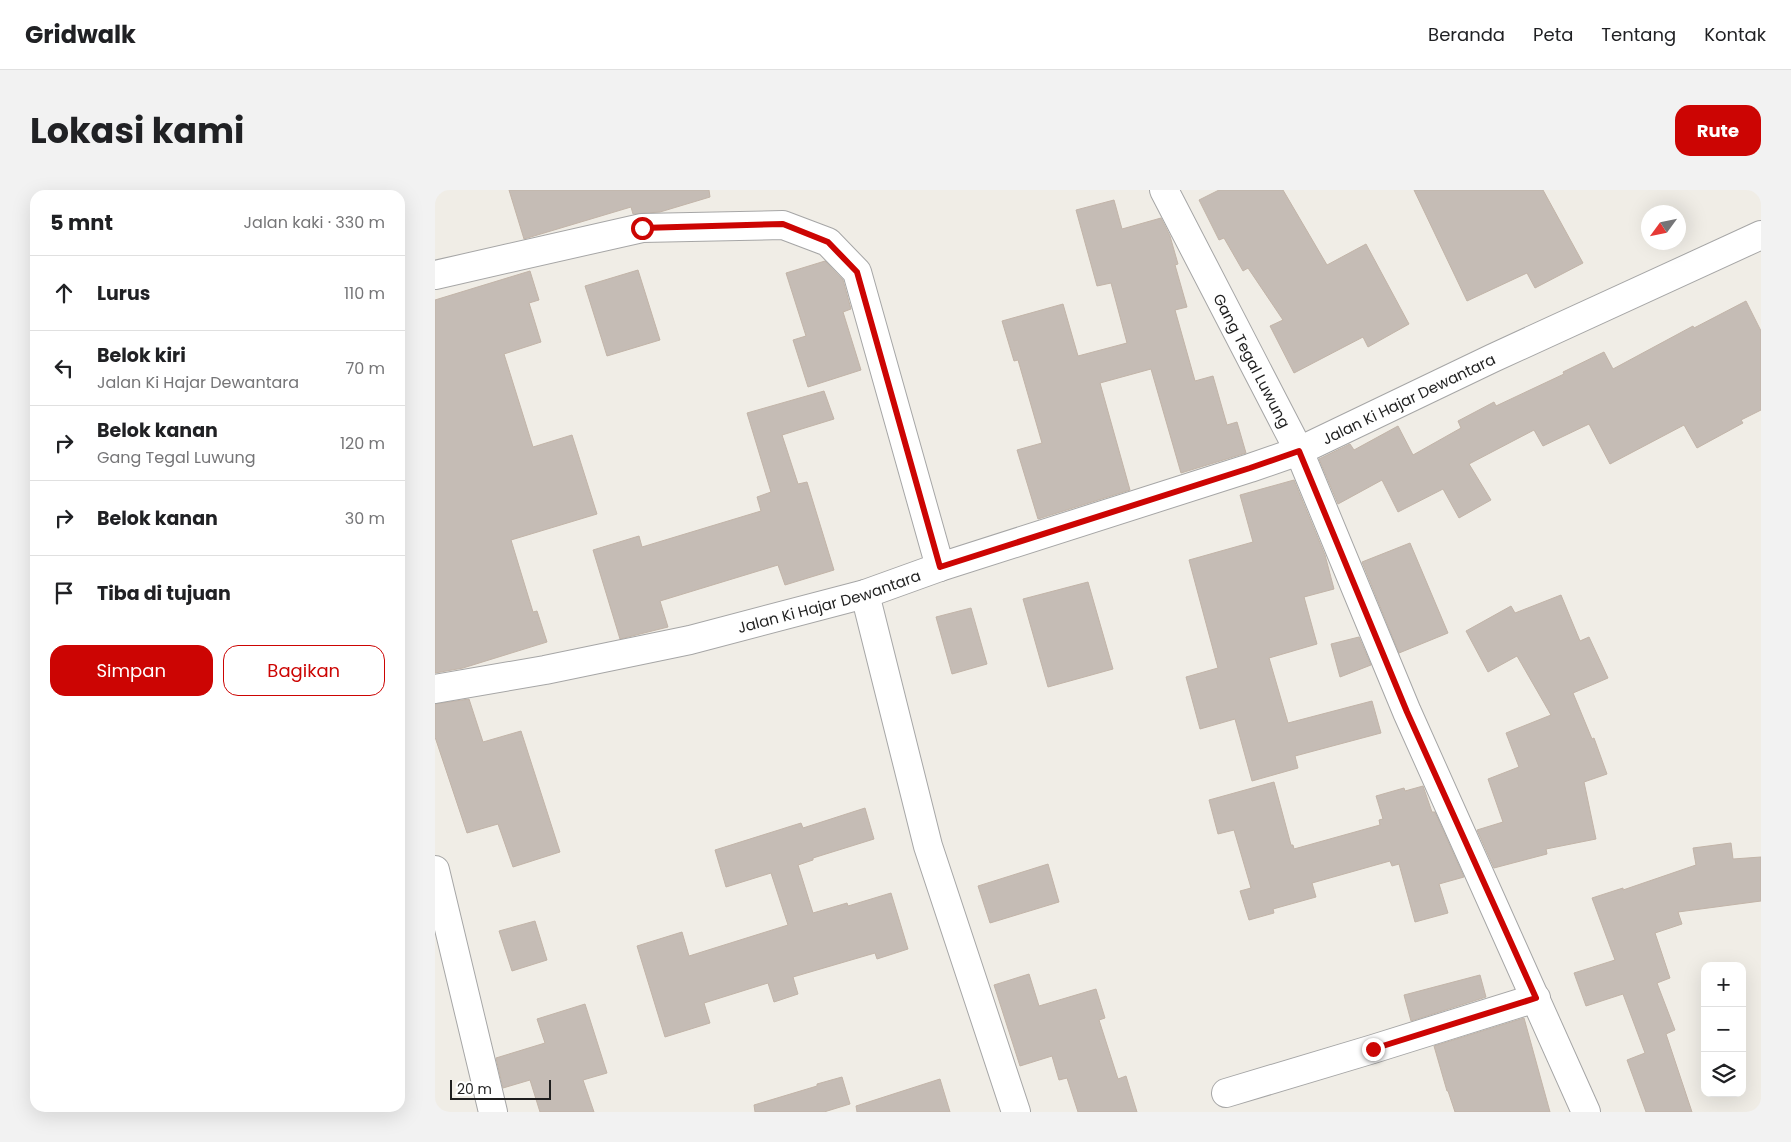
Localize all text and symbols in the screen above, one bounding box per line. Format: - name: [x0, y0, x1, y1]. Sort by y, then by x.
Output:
- text: Gridwalk: [25, 18, 136, 51]
- text: Beranda: [1428, 22, 1505, 47]
- text: Peta: [1533, 22, 1573, 47]
- text: Tentang: [1601, 22, 1676, 47]
- text: Kontak: [1704, 22, 1766, 47]
- button: Rute: [1675, 105, 1761, 156]
- text: Lokasi kami: [30, 106, 244, 155]
- north arrow: [1641, 205, 1686, 250]
- text: 5 mnt: [50, 208, 113, 237]
- text: Jalan kaki · 330 m: [244, 211, 385, 234]
- route start: [631, 217, 654, 240]
- icon: ahead: [50, 279, 78, 307]
- text: Lurus: [97, 280, 150, 307]
- text: 110 m: [344, 282, 385, 305]
- street label: Gang Tegal Luwung: [1209, 290, 1296, 431]
- text: Belok kiri: [97, 342, 186, 369]
- street label: Jalan Ki Hajar Dewantara: [1318, 348, 1498, 449]
- icon: left: [50, 354, 78, 382]
- text: 70 m: [345, 357, 385, 380]
- text: Jalan Ki Hajar Dewantara: [97, 371, 299, 394]
- text: Belok kanan: [97, 417, 218, 444]
- icon: right: [50, 429, 78, 457]
- text: 120 m: [340, 432, 385, 455]
- text: Gang Tegal Luwung: [97, 446, 256, 469]
- icon: right: [50, 504, 78, 532]
- text: Belok kanan: [97, 505, 218, 532]
- text: 30 m: [345, 507, 385, 530]
- street label: Jalan Ki Hajar Dewantara: [735, 564, 923, 638]
- icon: arrive: [50, 579, 78, 607]
- text: Tiba di tujuan: [97, 580, 231, 607]
- button: Simpan: [50, 645, 213, 696]
- button: Bagikan: [223, 645, 385, 696]
- map controls: [1701, 962, 1746, 1097]
- button: +: [1701, 962, 1746, 1007]
- button: −: [1701, 1007, 1746, 1052]
- route end: [1362, 1038, 1385, 1061]
- button: layers: [1701, 1052, 1746, 1097]
- scale bar: [450, 1077, 551, 1100]
- text: 20 m: [457, 1079, 492, 1099]

